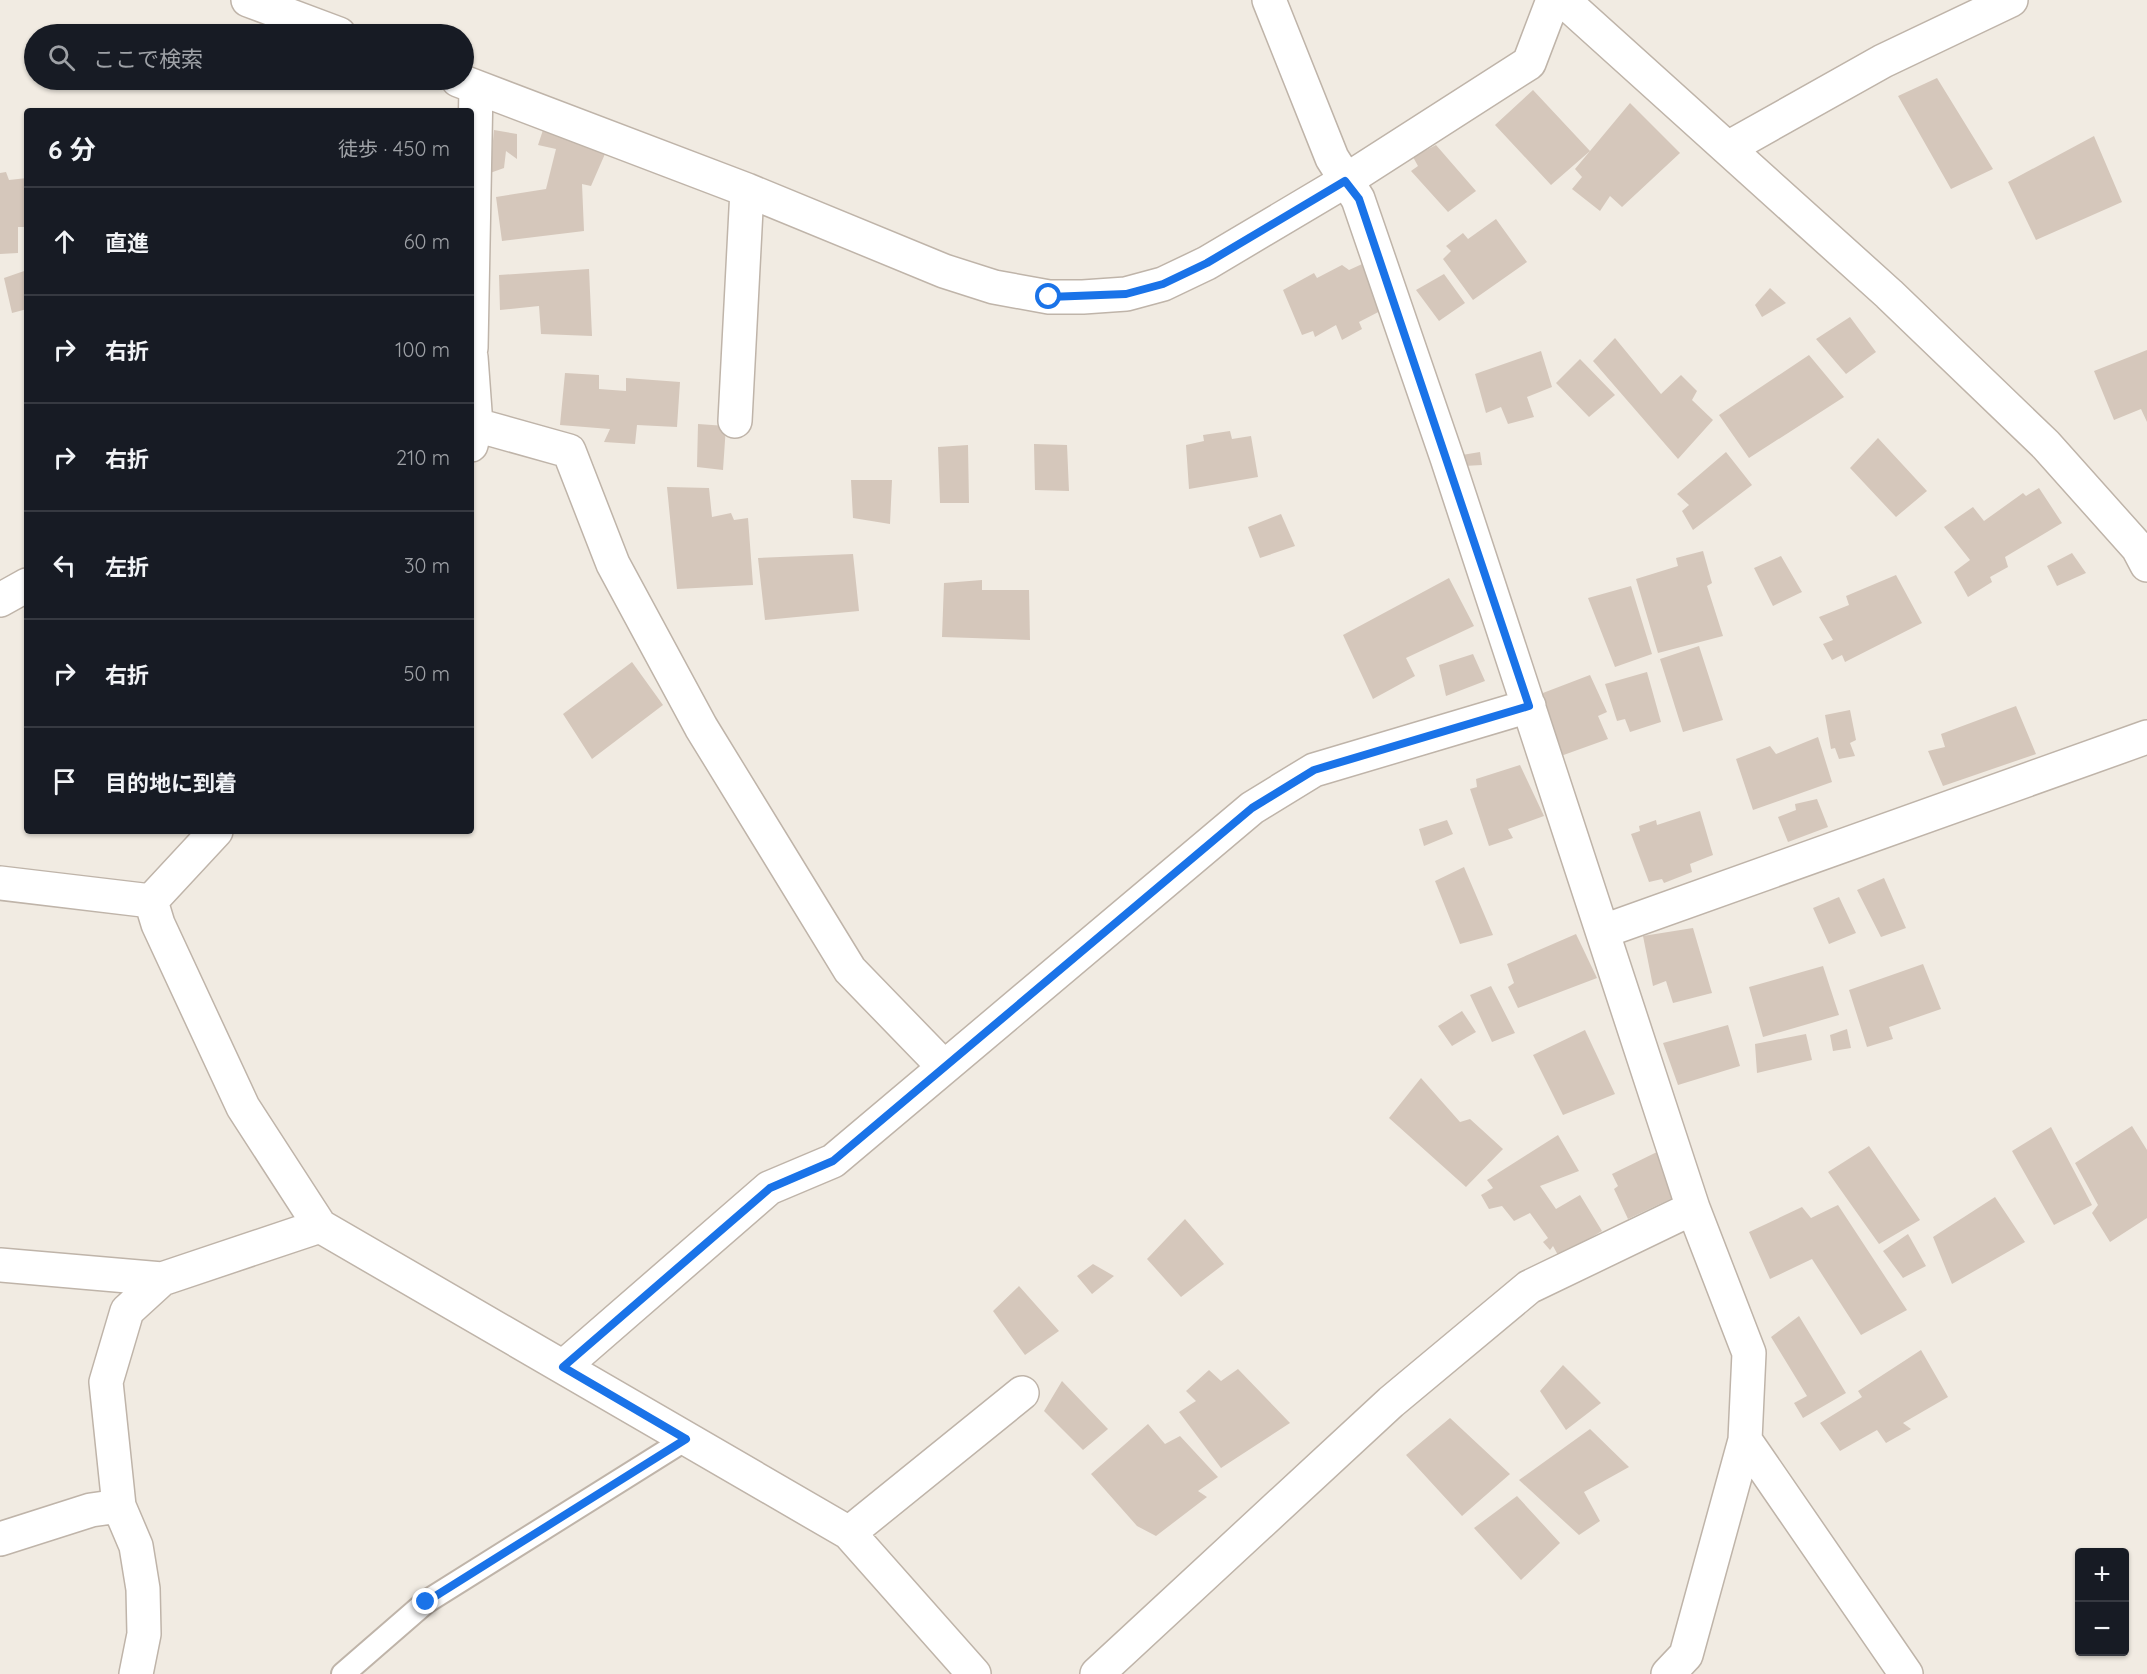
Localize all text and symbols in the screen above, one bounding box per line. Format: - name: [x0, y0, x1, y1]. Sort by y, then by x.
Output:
- search box: [24, 24, 474, 90]
- icon: search: [45, 41, 78, 74]
- text: ここで検索: [93, 45, 203, 73]
- text: 6 分: [48, 133, 96, 166]
- text: 徒歩 · 450 m: [338, 136, 450, 161]
- icon: ahead: [48, 225, 81, 258]
- text: 直進: [105, 229, 149, 257]
- text: 60 m: [404, 229, 450, 254]
- route start: [1035, 283, 1061, 309]
- icon: right: [48, 333, 81, 366]
- text: 右折: [105, 337, 149, 365]
- text: 100 m: [395, 337, 450, 362]
- icon: right: [48, 441, 81, 474]
- text: 右折: [105, 445, 149, 473]
- text: 210 m: [396, 445, 450, 470]
- icon: left: [48, 549, 81, 582]
- text: 左折: [105, 553, 149, 581]
- text: 30 m: [404, 553, 450, 578]
- icon: right: [48, 657, 81, 690]
- text: 右折: [105, 661, 149, 689]
- text: 50 m: [404, 661, 450, 686]
- icon: arrive: [48, 765, 81, 798]
- text: 目的地に到着: [105, 769, 237, 797]
- map controls: [2075, 1548, 2129, 1656]
- button: +: [2075, 1548, 2129, 1602]
- route end: [412, 1588, 438, 1614]
- button: −: [2075, 1602, 2129, 1656]

